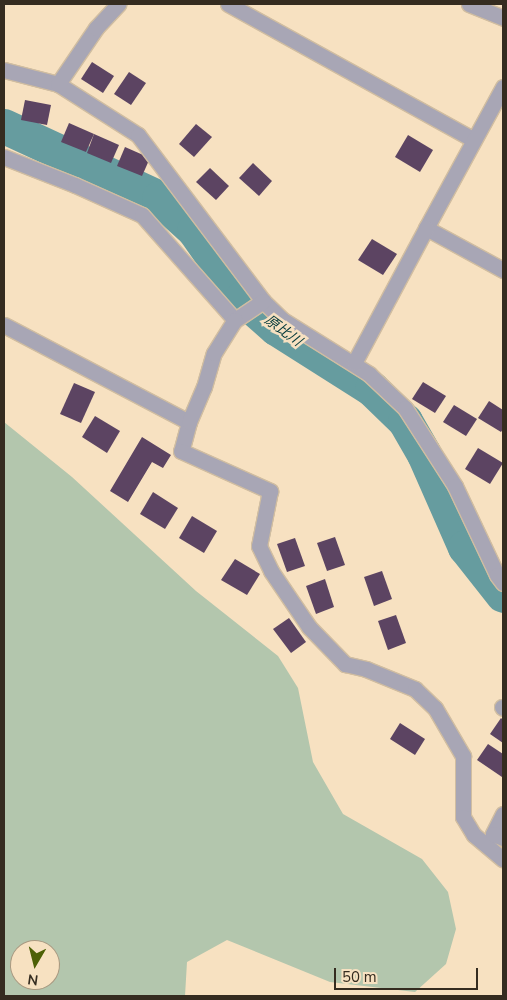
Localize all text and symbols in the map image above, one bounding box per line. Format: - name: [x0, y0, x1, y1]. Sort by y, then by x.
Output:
- water label: 原比川: [261, 312, 305, 350]
- north arrow: [10, 940, 60, 990]
- scale bar: [337, 958, 481, 990]
- text: 50 m: [342, 967, 377, 987]
- text: N: [26, 969, 40, 989]

